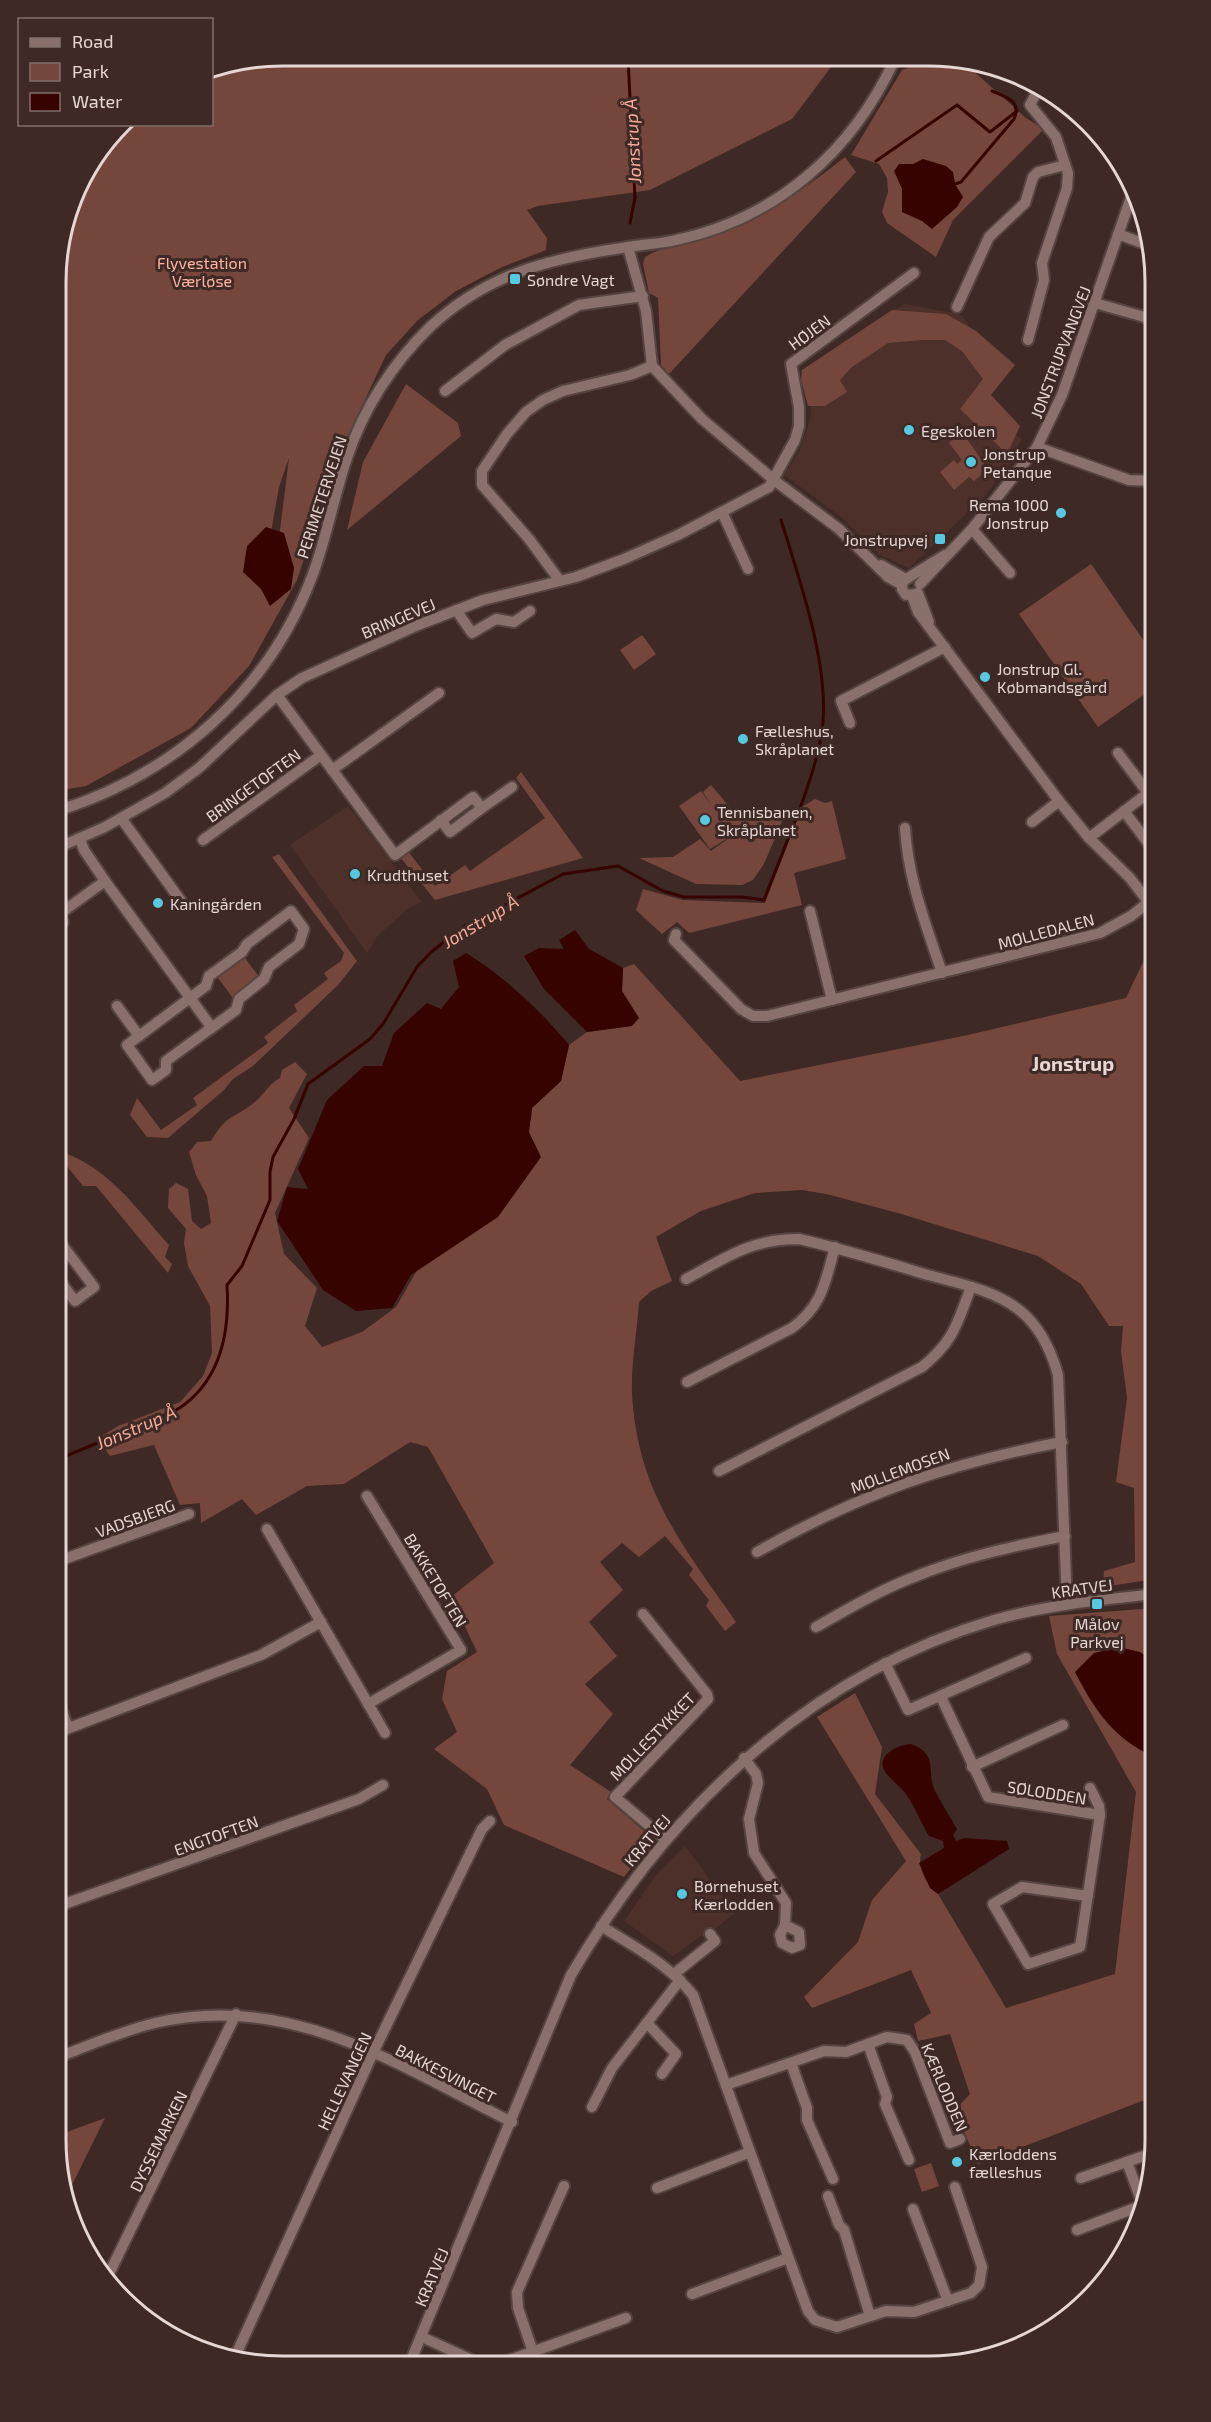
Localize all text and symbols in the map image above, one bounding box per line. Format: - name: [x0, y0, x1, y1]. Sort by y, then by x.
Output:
- legend: [18, 18, 213, 126]
- text: Road: [72, 30, 113, 52]
- text: Park: [72, 60, 109, 82]
- text: Water: [72, 90, 122, 112]
- water label: Jonstrup Å: [619, 98, 645, 185]
- park label: Flyvestation Værløse: [157, 253, 247, 290]
- place label: Søndre Vagt: [527, 270, 615, 289]
- marker: Søndre Vagt: [508, 272, 522, 286]
- street label: JONSTRUPVANGVEJ: [1026, 283, 1094, 421]
- street label: HØJEN: [784, 311, 834, 353]
- place label: Egeskolen: [921, 421, 995, 440]
- marker: Egeskolen: [902, 423, 916, 437]
- street label: PERIMETERVEJEN: [292, 433, 350, 561]
- place label: Jonstrup Petanque: [983, 444, 1052, 481]
- marker: Jonstrup Petanque: [964, 455, 978, 469]
- place label: Rema 1000 Jonstrup: [969, 495, 1049, 532]
- marker: Rema 1000 Jonstrup: [1054, 506, 1068, 520]
- place label: Jonstrupvej: [844, 530, 928, 550]
- marker: Jonstrupvej: [933, 532, 947, 546]
- street label: BRINGEVEJ: [358, 594, 438, 642]
- place label: Jonstrup Gl. Købmandsgård: [997, 659, 1107, 696]
- marker: Jonstrup Gl. Købmandsgård: [978, 670, 992, 684]
- place label: Fælleshus, Skråplanet: [755, 721, 834, 758]
- marker: Fælleshus, Skråplanet: [736, 732, 750, 746]
- street label: BRINGETOFTEN: [202, 744, 304, 826]
- place label: Tennisbanen, Skråplanet: [717, 802, 813, 839]
- marker: Tennisbanen, Skråplanet: [698, 813, 712, 827]
- place label: Krudthuset: [367, 865, 449, 884]
- marker: Krudthuset: [348, 867, 362, 881]
- water label: Jonstrup Å: [437, 890, 522, 953]
- place label: Kaningården: [170, 894, 262, 913]
- marker: Kaningården: [151, 896, 165, 910]
- street label: MØLLEDALEN: [996, 909, 1096, 953]
- district label: Jonstrup: [1032, 1051, 1114, 1075]
- water label: Jonstrup Å: [92, 1400, 179, 1454]
- street label: MØLLEMOSEN: [848, 1443, 952, 1497]
- street label: VADSBJERG: [93, 1495, 177, 1541]
- street label: BAKKETOFTEN: [401, 1530, 471, 1630]
- street label: KRATVEJ: [1050, 1574, 1114, 1602]
- marker: Måløv Parkvej: [1090, 1597, 1104, 1611]
- place label: Måløv Parkvej: [1070, 1614, 1124, 1652]
- street label: MØLLESTYKKET: [605, 1688, 699, 1784]
- street label: SØLODDEN: [1006, 1776, 1088, 1808]
- street label: KRATVEJ: [620, 1810, 674, 1870]
- street label: ENGTOFTEN: [171, 1811, 261, 1859]
- place label: Børnehuset Kærlodden: [694, 1876, 779, 1913]
- marker: Børnehuset Kærlodden: [675, 1887, 689, 1901]
- street label: HELLEVANGEN: [313, 2029, 375, 2133]
- street label: BAKKESVINGET: [393, 2040, 499, 2106]
- street label: KÆRLODDEN: [918, 2040, 972, 2134]
- street label: DYSSEMARKEN: [125, 2088, 191, 2194]
- place label: Kærloddens fælleshus: [969, 2144, 1057, 2181]
- marker: Kærloddens fælleshus: [950, 2155, 964, 2169]
- street label: KRATVEJ: [410, 2245, 452, 2309]

